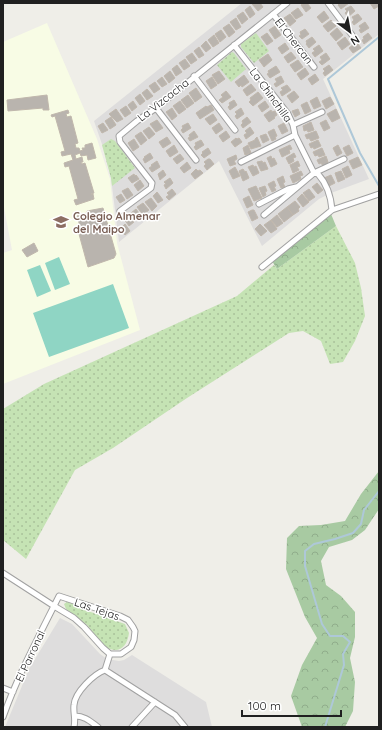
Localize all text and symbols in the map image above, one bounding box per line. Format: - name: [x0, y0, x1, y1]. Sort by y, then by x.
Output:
- north arrow: [330, 12, 370, 52]
- street label: El Chercan: [272, 15, 316, 67]
- text: N: [348, 32, 362, 49]
- street label: La Chinchilla: [247, 65, 295, 125]
- street label: La Vizcacha: [135, 76, 191, 124]
- place label: Colegio Almenar del Maipo: [73, 209, 161, 236]
- school or university icon: Colegio Almenar del Maipo: [52, 213, 70, 231]
- street label: Las Tejas: [72, 595, 122, 623]
- street label: El Parronal: [12, 628, 48, 684]
- scale bar: [242, 692, 341, 718]
- text: 100 m: [248, 698, 281, 713]

